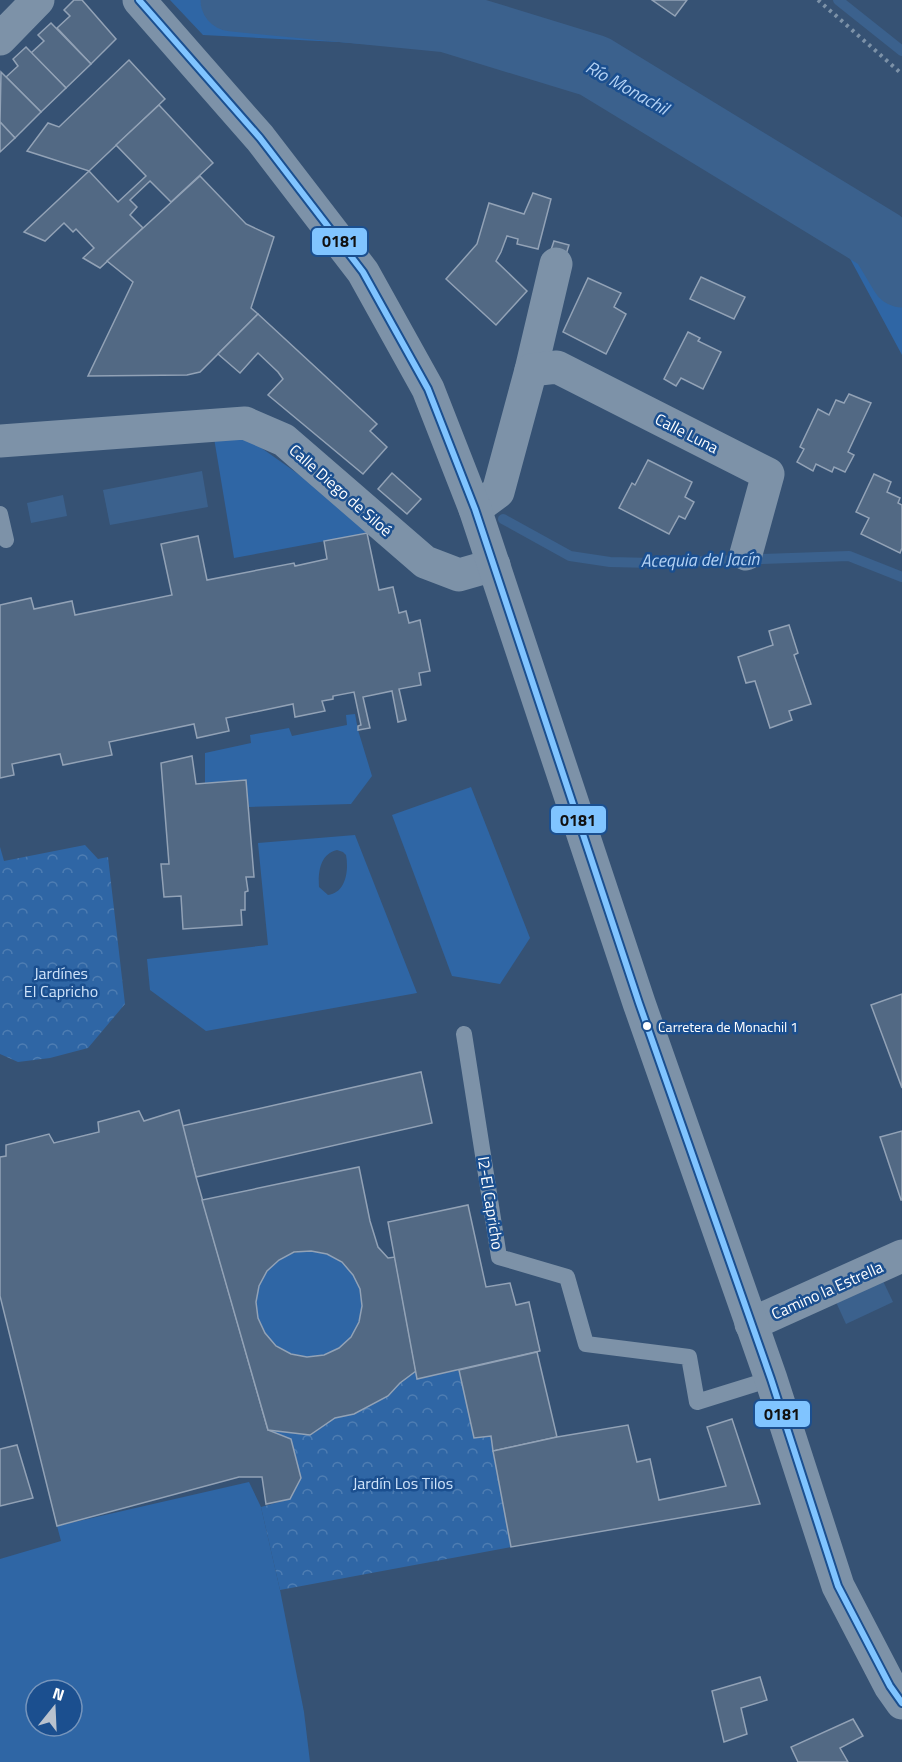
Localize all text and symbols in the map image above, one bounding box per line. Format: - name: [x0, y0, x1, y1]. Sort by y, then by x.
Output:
- water label: Río Monachil: [581, 54, 676, 123]
- line badge: 0181: [311, 227, 368, 256]
- text: 0181: [322, 229, 358, 253]
- street label: Calle Luna: [651, 407, 723, 459]
- street label: Calle Diego de Siloé: [284, 438, 398, 542]
- water label: Acequia del Jacín: [640, 545, 761, 574]
- line badge: 0181: [550, 805, 607, 834]
- text: 0181: [560, 808, 596, 832]
- park label: Jardínes El Capricho: [24, 961, 98, 1003]
- place label: Carretera de Monachil 1: [658, 1016, 798, 1037]
- marker: Carretera de Monachil 1: [641, 1020, 653, 1032]
- street label: I2-El Capricho: [472, 1155, 510, 1251]
- street label: Camino la Estrella: [767, 1255, 887, 1325]
- line badge: 0181: [754, 1400, 811, 1428]
- text: 0181: [764, 1402, 800, 1426]
- park label: Jardín Los Tilos: [353, 1471, 453, 1495]
- north arrow: [24, 1678, 84, 1738]
- text: N: [50, 1681, 68, 1707]

